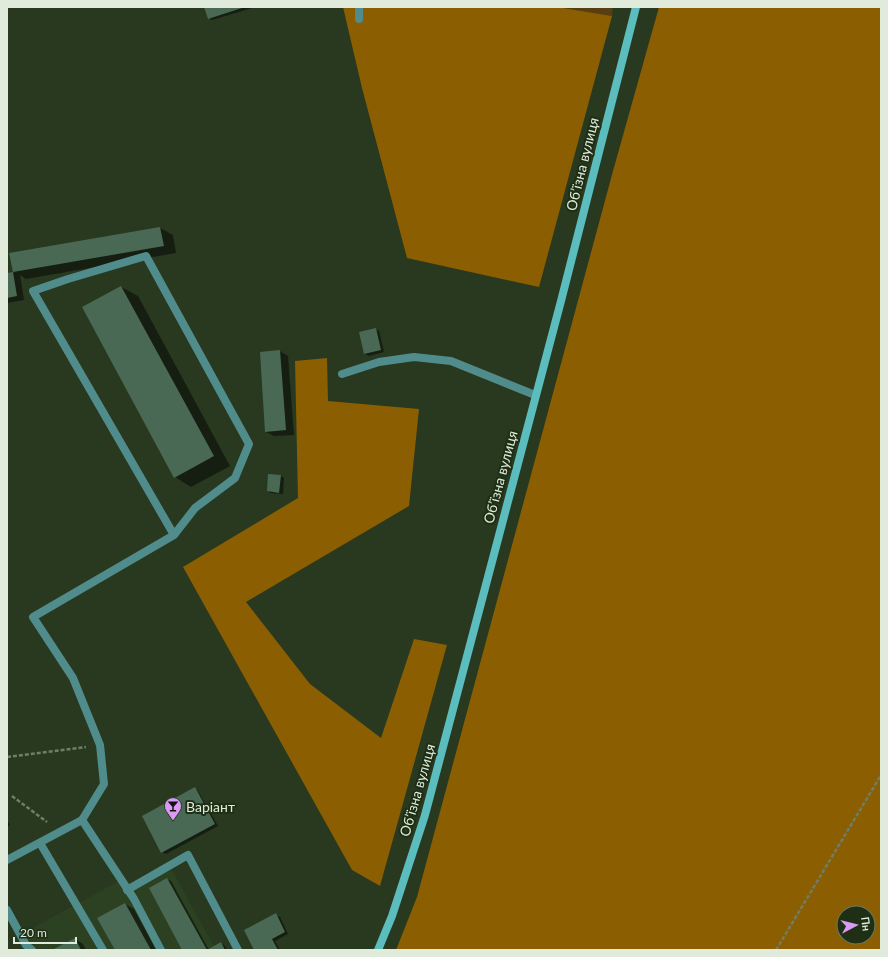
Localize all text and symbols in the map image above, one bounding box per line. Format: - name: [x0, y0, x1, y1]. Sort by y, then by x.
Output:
- street label: Об’їзна вулиця: [562, 116, 602, 212]
- street label: Об’їзна вулиця: [479, 429, 521, 525]
- street label: Об’їзна вулиця: [396, 742, 438, 838]
- bar icon: Варіант: [163, 796, 183, 821]
- place label: Варіант: [186, 798, 235, 815]
- north arrow: [836, 905, 876, 945]
- text: Пн: [859, 916, 874, 932]
- scale bar: [14, 919, 76, 945]
- text: 20 m: [20, 925, 47, 940]

